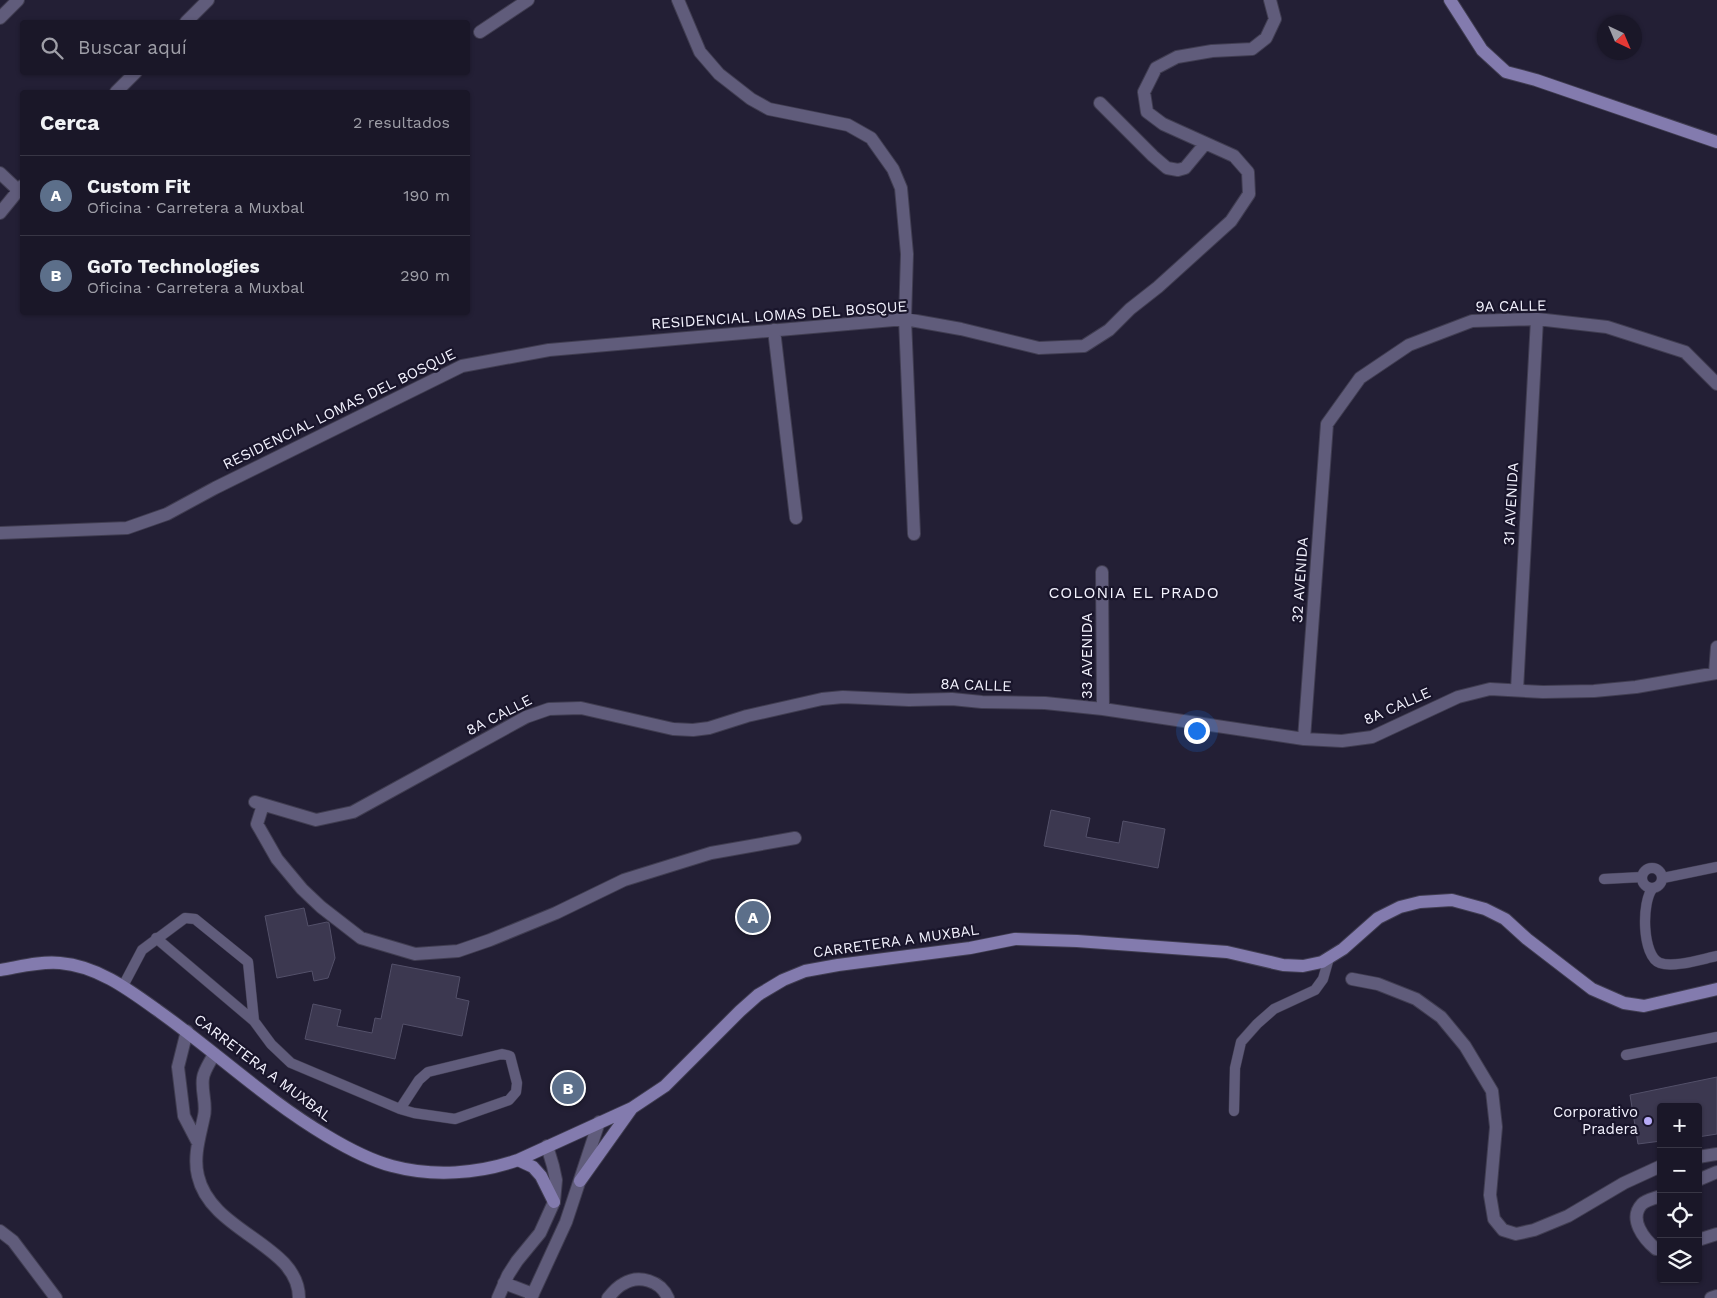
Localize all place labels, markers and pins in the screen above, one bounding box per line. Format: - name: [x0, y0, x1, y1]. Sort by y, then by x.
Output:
- pin: A: [737, 898, 769, 936]
- pin: B: [552, 1069, 584, 1107]
- place label: Corporativo Pradera: [1553, 1103, 1639, 1138]
- marker: Corporativo Pradera: [1642, 1115, 1654, 1127]

